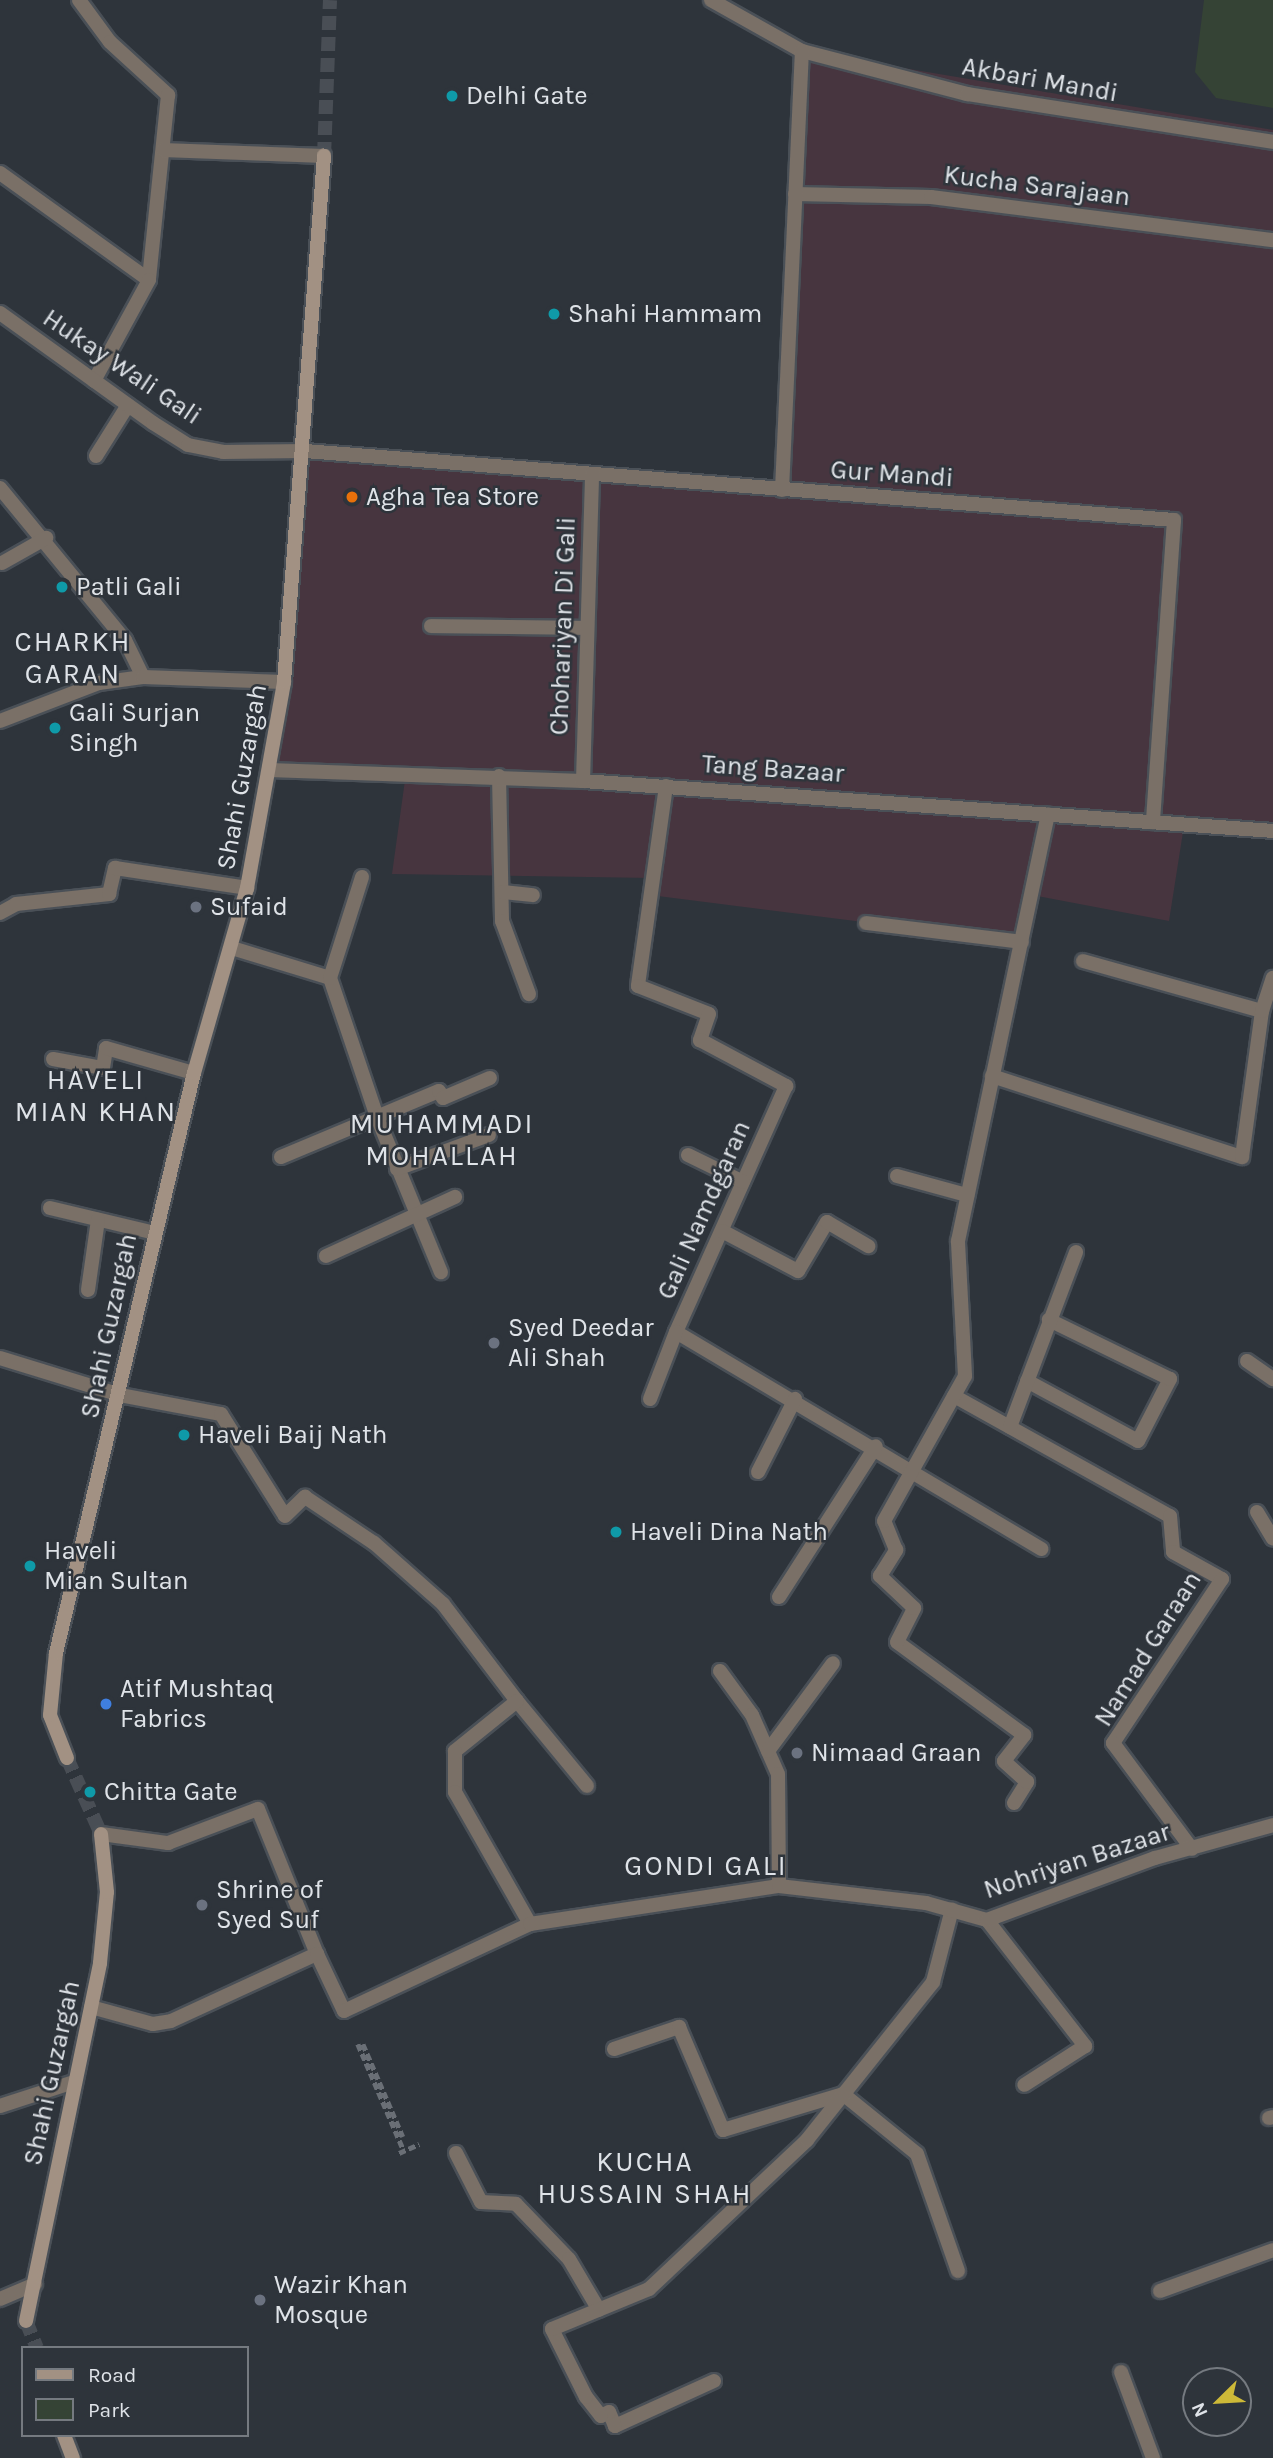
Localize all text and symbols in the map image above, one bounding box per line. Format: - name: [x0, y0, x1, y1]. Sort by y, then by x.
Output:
- street label: Akbari Mandi: [960, 51, 1120, 109]
- place label: Delhi Gate: [466, 80, 588, 112]
- marker: Delhi Gate: [444, 88, 460, 104]
- street label: Kucha Sarajaan: [942, 159, 1132, 213]
- place label: Shahi Hammam: [568, 298, 762, 330]
- street label: Hukay Wali Gali: [37, 303, 207, 431]
- marker: Shahi Hammam: [546, 306, 562, 322]
- street label: Gur Mandi: [829, 454, 955, 494]
- place label: Agha Tea Store: [366, 481, 539, 513]
- marker: Agha Tea Store: [344, 489, 360, 505]
- street label: Chohariyan Di Gali: [544, 516, 582, 736]
- place label: Patli Gali: [76, 571, 182, 603]
- marker: Patli Gali: [54, 579, 70, 595]
- district label: CHARKH GARAN: [15, 625, 131, 691]
- street label: Shahi Guzargah: [210, 682, 274, 872]
- place label: Gali Surjan Singh: [69, 697, 200, 758]
- marker: Gali Surjan Singh: [47, 720, 63, 736]
- street label: Tang Bazaar: [701, 748, 845, 790]
- place label: Sufaid: [210, 891, 288, 923]
- marker: Sufaid: [188, 899, 204, 915]
- district label: HAVELI MIAN KHAN: [16, 1063, 176, 1129]
- district label: MUHAMMADI MOHALLAH: [351, 1107, 533, 1173]
- street label: Gali Namdgaran: [651, 1116, 757, 1304]
- street label: Shahi Guzargah: [74, 1231, 144, 1421]
- place label: Syed Deedar Ali Shah: [508, 1312, 654, 1374]
- marker: Syed Deedar Ali Shah: [486, 1335, 502, 1351]
- place label: Haveli Baij Nath: [198, 1419, 387, 1451]
- marker: Haveli Baij Nath: [176, 1427, 192, 1443]
- place label: Haveli Dina Nath: [630, 1516, 828, 1548]
- marker: Haveli Dina Nath: [608, 1524, 624, 1540]
- place label: Haveli Mian Sultan: [44, 1535, 188, 1596]
- marker: Haveli Mian Sultan: [22, 1558, 38, 1574]
- street label: Namad Garaan: [1088, 1566, 1208, 1732]
- place label: Atif Mushtaq Fabrics: [120, 1673, 274, 1734]
- marker: Atif Mushtaq Fabrics: [98, 1696, 114, 1712]
- place label: Nimaad Graan: [811, 1737, 982, 1769]
- marker: Nimaad Graan: [789, 1745, 805, 1761]
- place label: Chitta Gate: [104, 1776, 238, 1808]
- marker: Chitta Gate: [82, 1784, 98, 1800]
- street label: Nohriyan Bazaar: [980, 1816, 1174, 1906]
- district label: GONDI GALI: [626, 1849, 786, 1883]
- place label: Shrine of Syed Suf: [216, 1874, 323, 1936]
- marker: Shrine of Syed Suf: [194, 1897, 210, 1913]
- street label: Shahi Guzargah: [17, 1978, 87, 2168]
- district label: KUCHA HUSSAIN SHAH: [539, 2145, 751, 2211]
- place label: Wazir Khan Mosque: [274, 2269, 408, 2330]
- marker: Wazir Khan Mosque: [252, 2292, 268, 2308]
- legend: [21, 2346, 248, 2437]
- text: Road: [88, 2363, 136, 2387]
- north arrow: [1182, 2367, 1252, 2437]
- text: Park: [88, 2398, 131, 2422]
- text: N: [1187, 2399, 1212, 2420]

